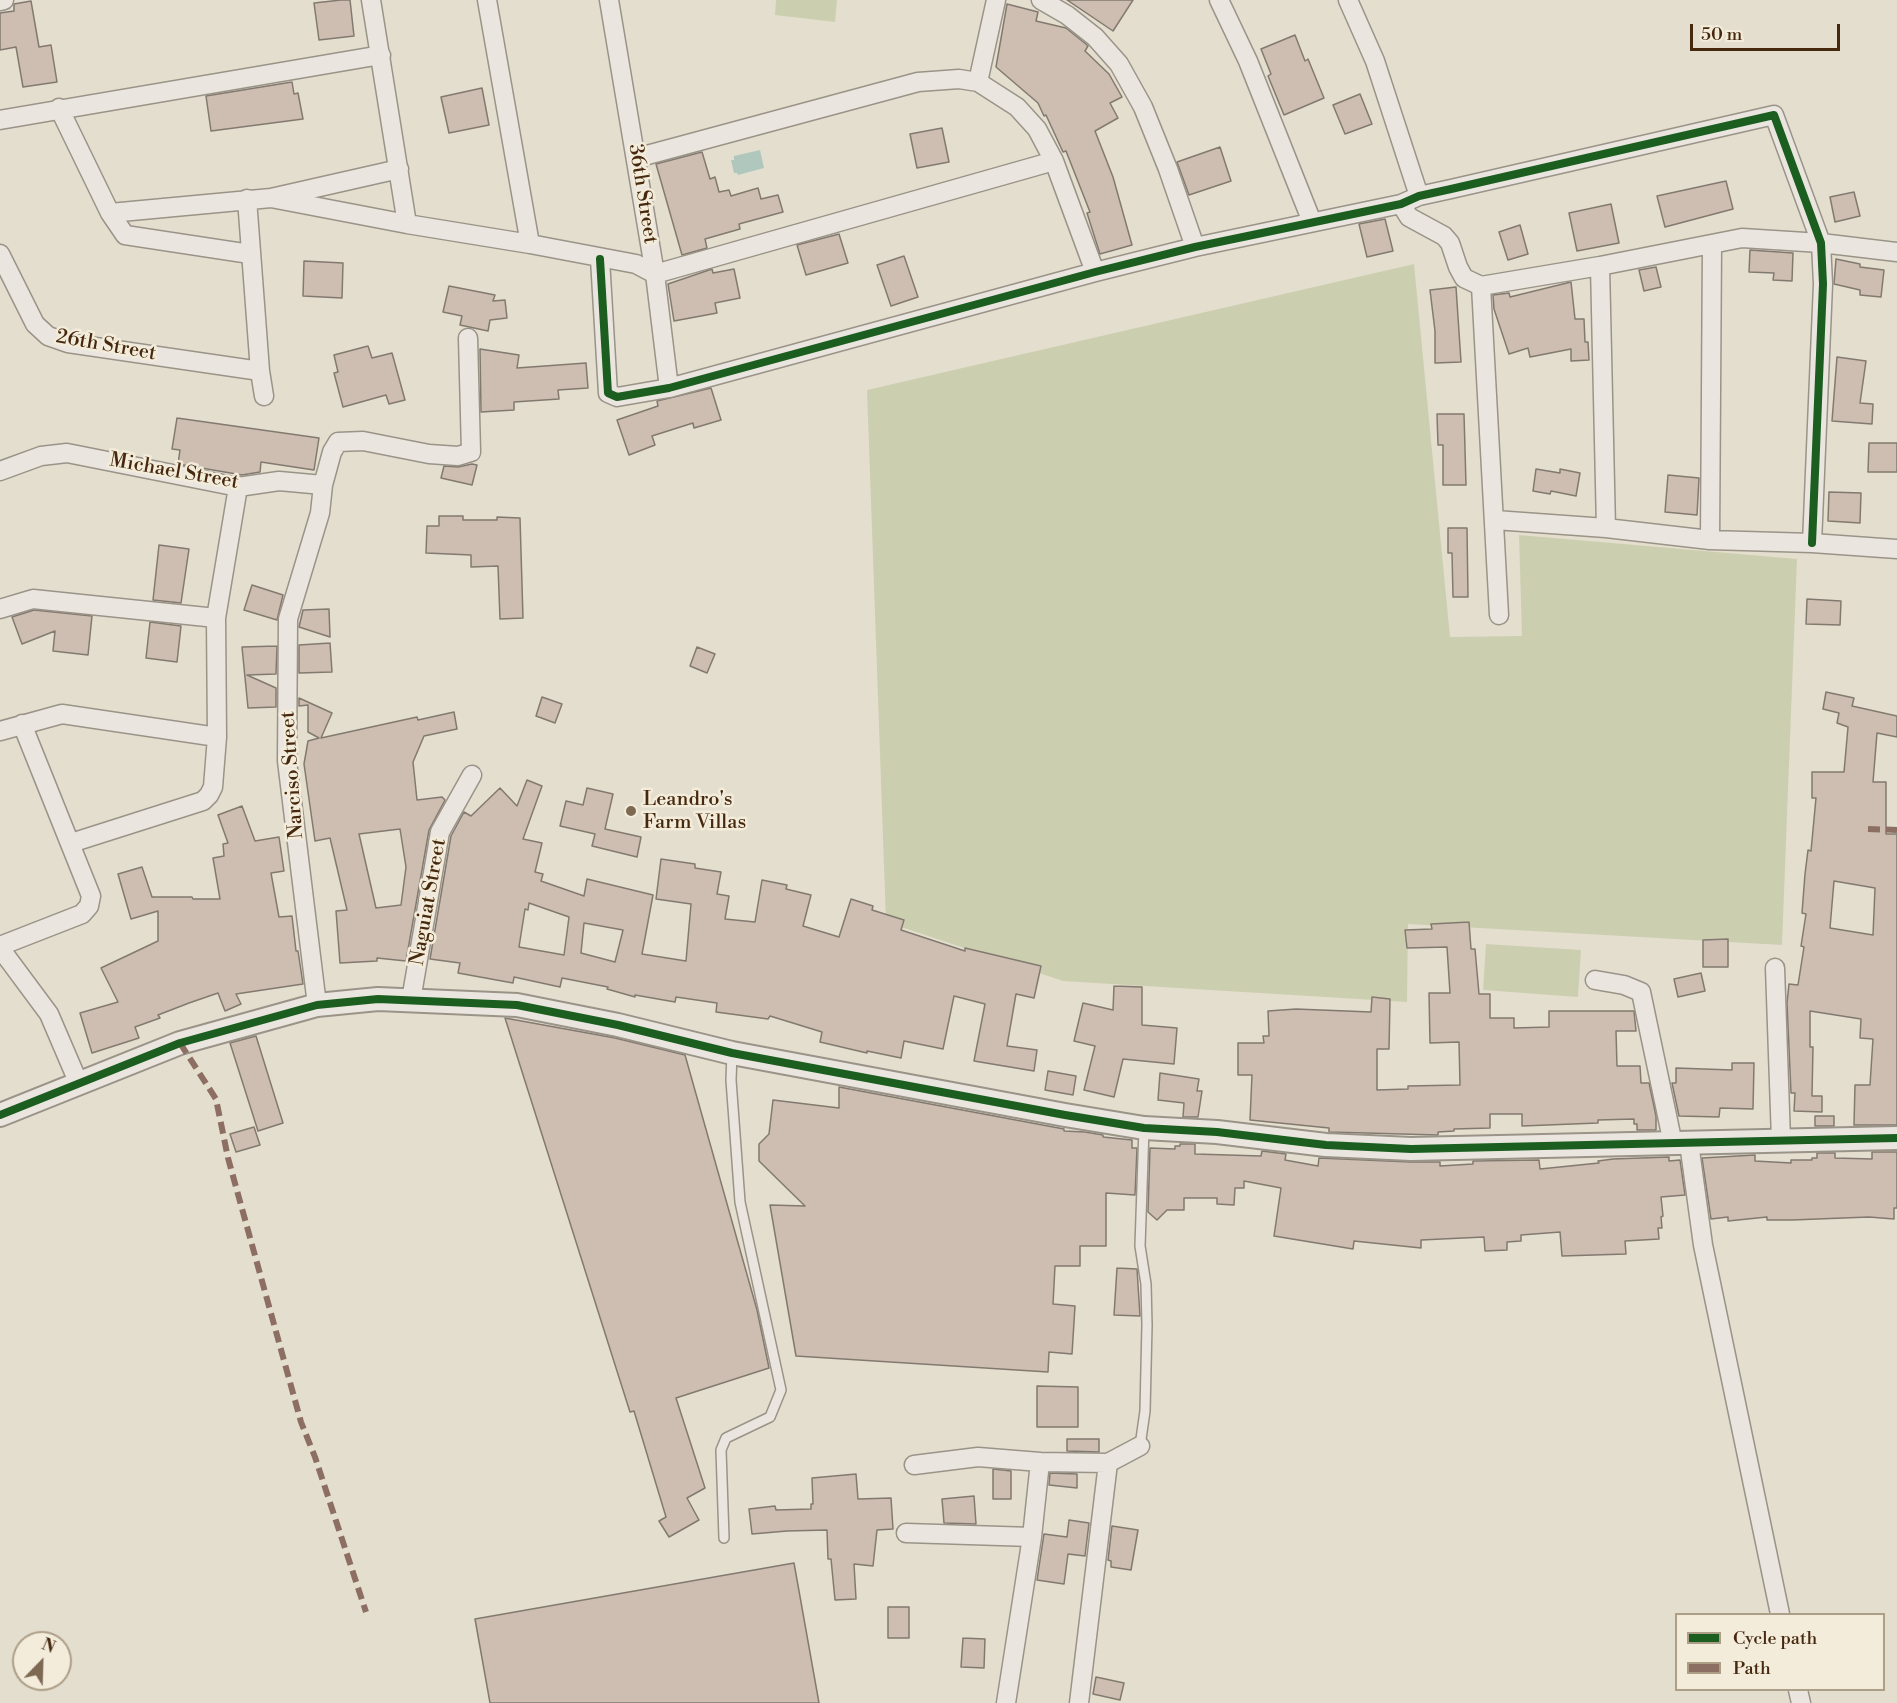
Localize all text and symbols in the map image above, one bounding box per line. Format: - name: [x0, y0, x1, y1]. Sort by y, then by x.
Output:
- scale bar: [1693, 12, 1843, 50]
- text: 50 m: [1701, 23, 1742, 46]
- street label: 36th Street: [622, 142, 662, 246]
- street label: 26th Street: [54, 325, 158, 367]
- street label: Michael Street: [108, 449, 240, 495]
- street label: Narciso Street: [277, 710, 309, 840]
- place label: Leandro's Farm Villas: [643, 788, 746, 835]
- marker: Leandro's Farm Villas: [624, 804, 638, 818]
- street label: Naguiat Street: [406, 837, 452, 967]
- legend: [1675, 1613, 1885, 1691]
- text: Cycle path: [1733, 1627, 1817, 1650]
- north arrow: [12, 1631, 72, 1691]
- text: N: [39, 1635, 58, 1658]
- text: Path: [1733, 1657, 1771, 1680]

